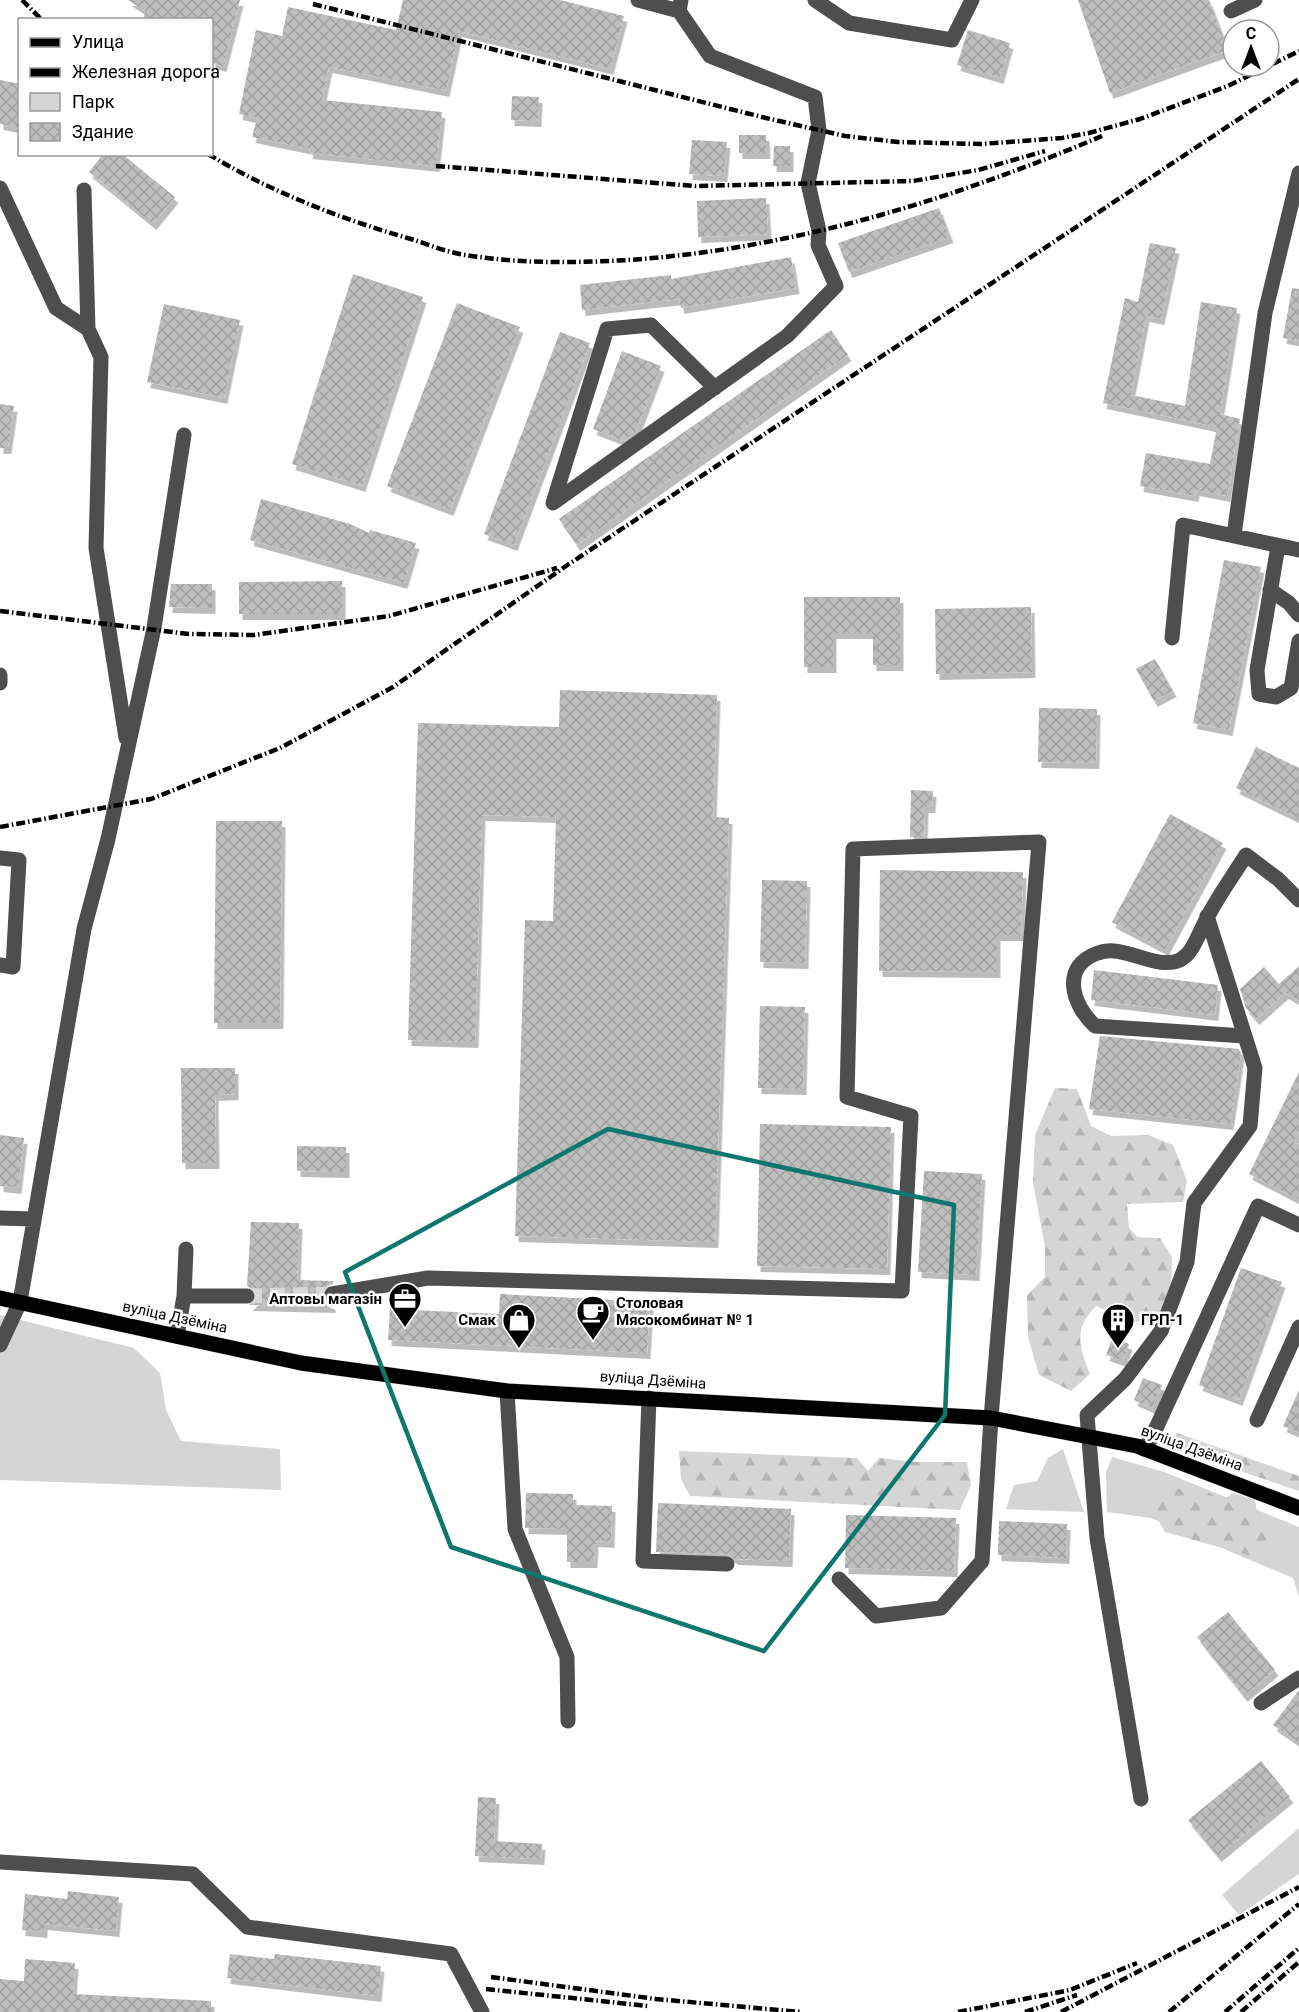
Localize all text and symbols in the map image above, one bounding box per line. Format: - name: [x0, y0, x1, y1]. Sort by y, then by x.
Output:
- legend: [18, 18, 213, 156]
- north arrow: [1221, 18, 1281, 78]
- text: С: [1246, 24, 1256, 43]
- text: Улица: [72, 31, 124, 52]
- text: Железная дорога: [72, 61, 220, 82]
- text: Парк: [72, 91, 115, 112]
- text: Здание: [72, 121, 134, 142]
- office icon: Аптовы магазін: [387, 1281, 423, 1328]
- place label: Аптовы магазін: [269, 1290, 382, 1308]
- cafe icon: Столовая Мясокомбинат № 1: [575, 1294, 611, 1341]
- place label: Столовая Мясокомбинат № 1: [616, 1294, 754, 1329]
- street label: вуліца Дзёміна: [121, 1297, 229, 1337]
- shop icon: Смак: [501, 1302, 537, 1349]
- building icon: ГРП-1: [1100, 1302, 1136, 1349]
- place label: Смак: [458, 1311, 497, 1329]
- place label: ГРП-1: [1141, 1311, 1184, 1329]
- street label: вуліца Дзёміна: [599, 1367, 707, 1393]
- street label: вуліца Дзёміна: [1139, 1421, 1245, 1475]

